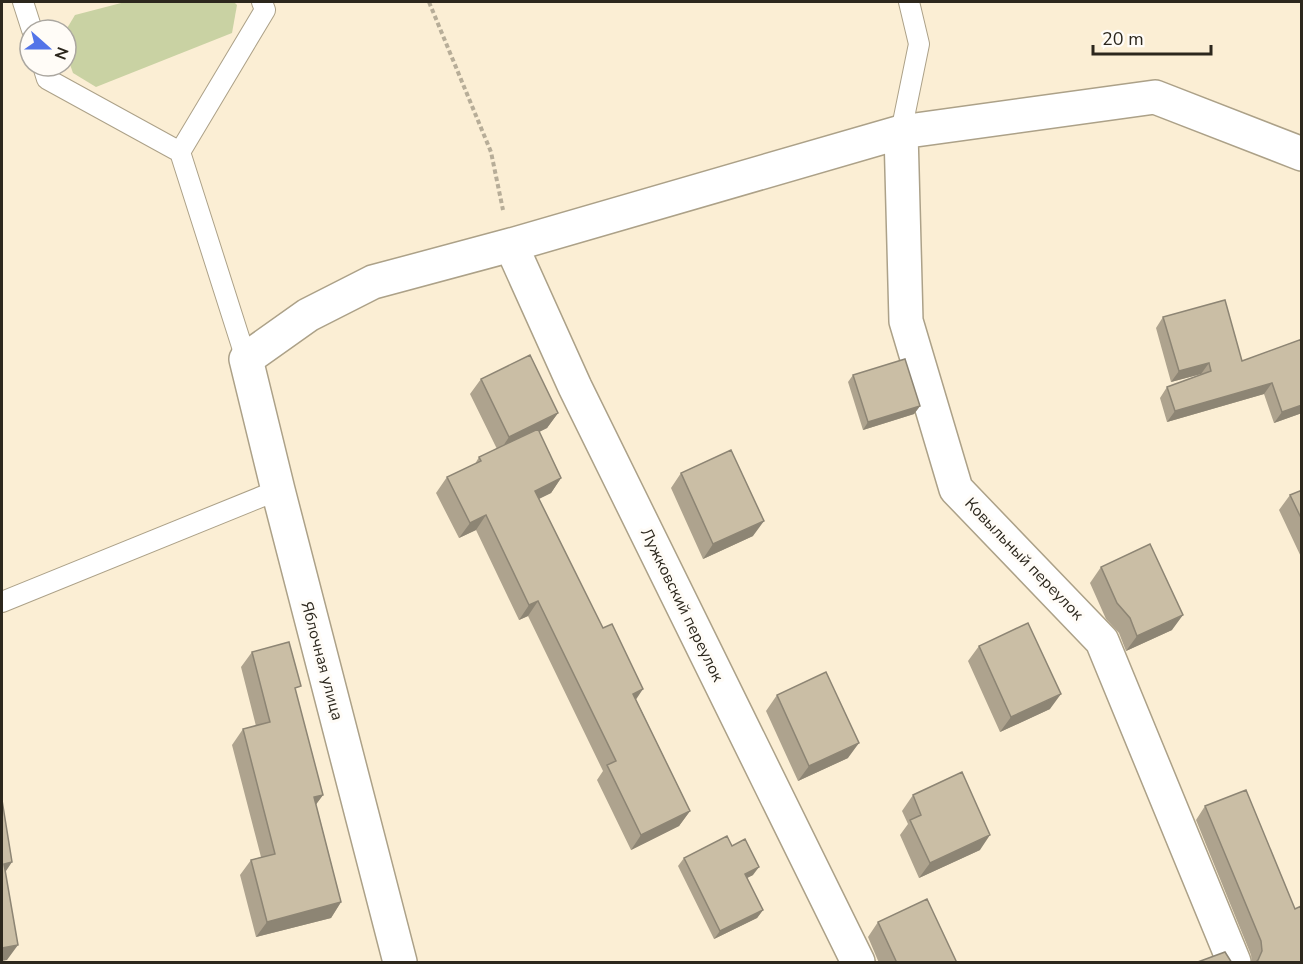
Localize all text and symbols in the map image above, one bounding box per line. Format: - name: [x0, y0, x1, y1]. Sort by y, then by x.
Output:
- north arrow: [18, 18, 78, 78]
- scale bar: [1093, 18, 1212, 56]
- text: 20 m: [1102, 27, 1144, 51]
- text: N: [49, 43, 73, 63]
- street label: Ковыльный переулок: [960, 493, 1089, 626]
- street label: Лужковский переулок: [635, 524, 729, 686]
- street label: Яблочная улица: [296, 599, 348, 723]

